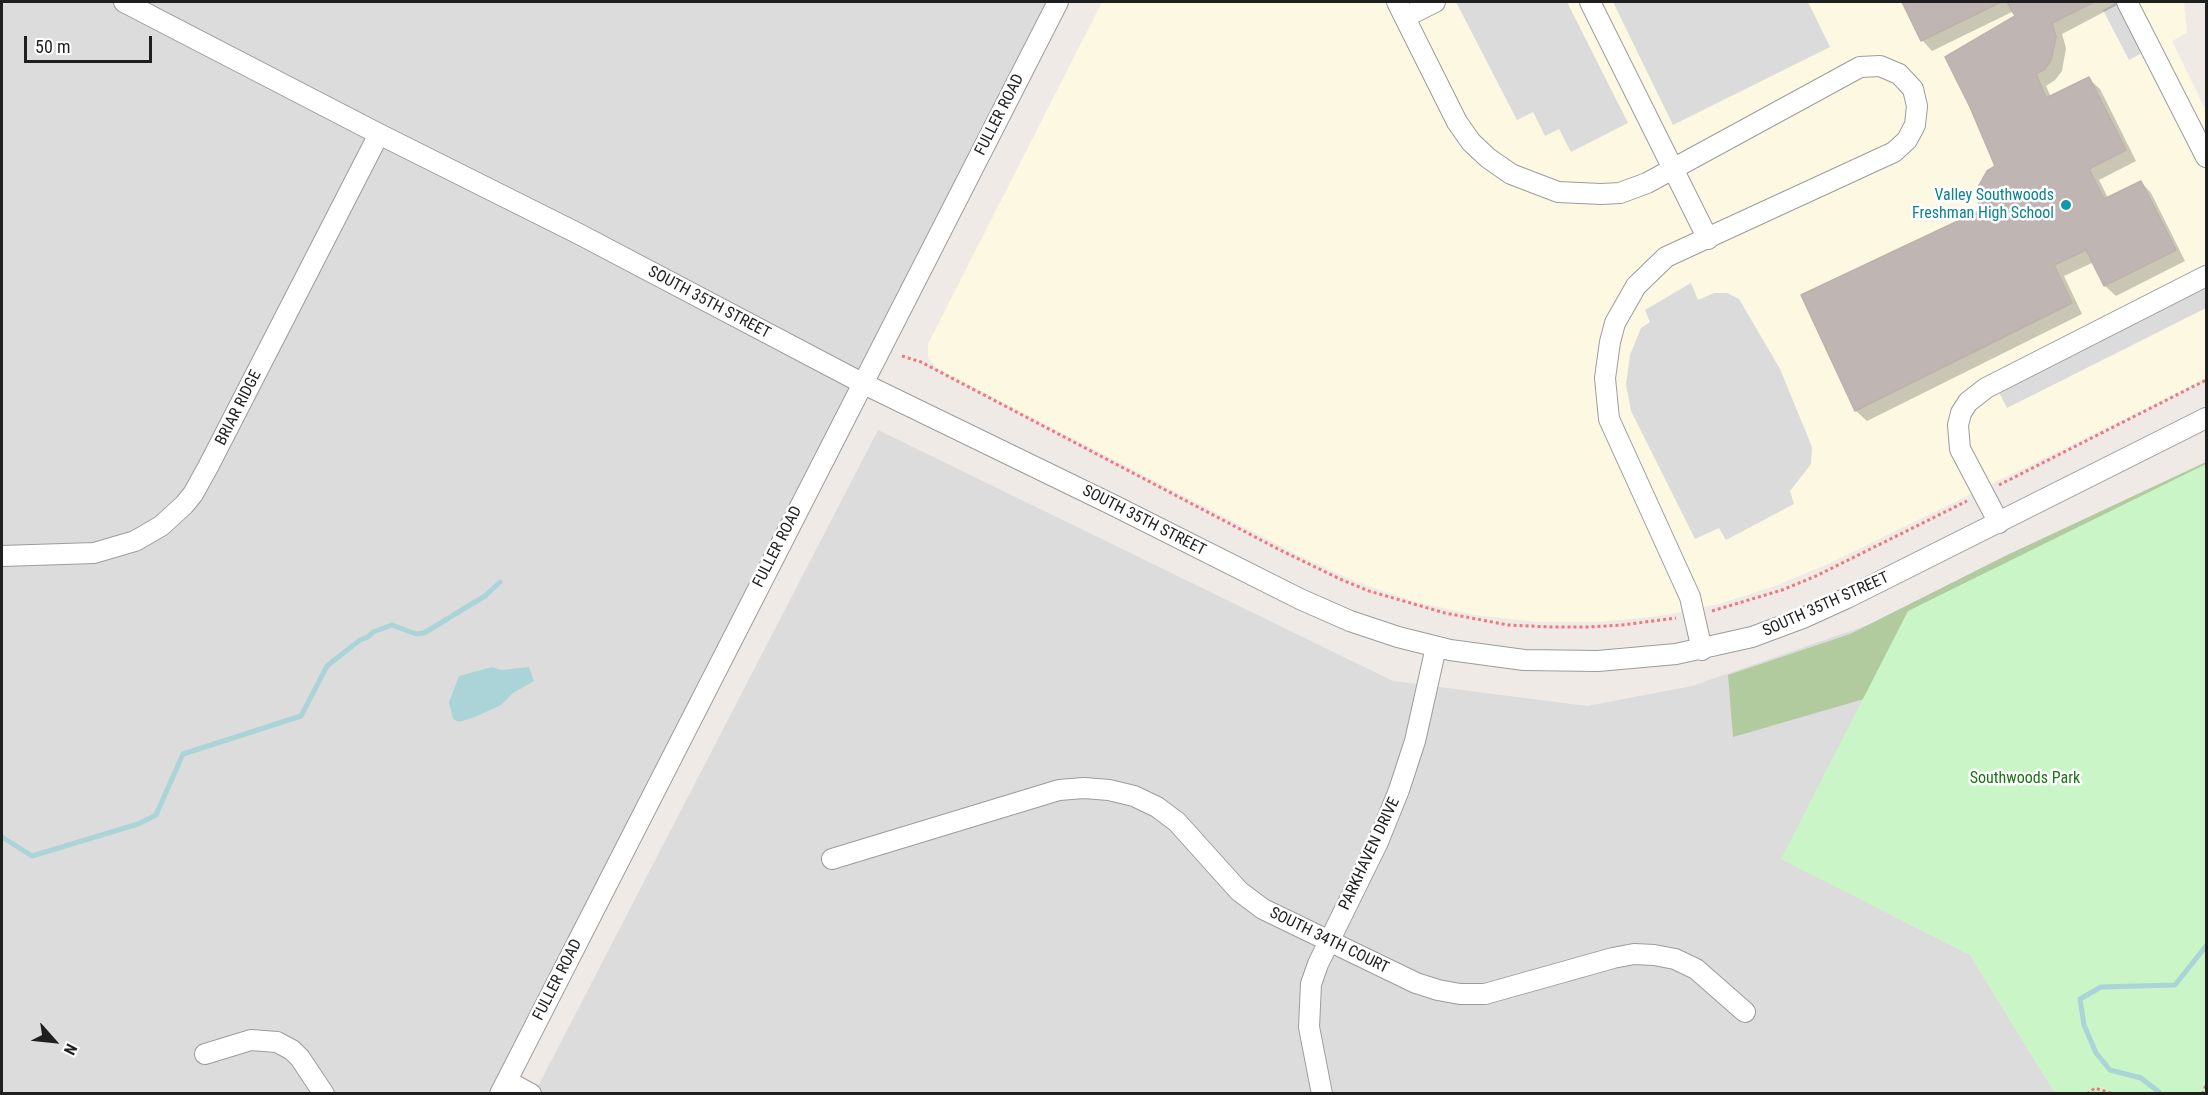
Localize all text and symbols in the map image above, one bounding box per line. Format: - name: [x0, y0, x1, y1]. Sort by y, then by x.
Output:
- scale bar: [27, 24, 154, 62]
- text: 50 m: [35, 36, 70, 57]
- street label: FULLER ROAD: [971, 71, 1029, 159]
- place label: Valley Southwoods Freshman High School: [1912, 186, 2054, 224]
- marker: Valley Southwoods Freshman High School: [2059, 198, 2073, 212]
- street label: SOUTH 35TH STREET: [644, 263, 774, 343]
- street label: BRIAR RIDGE: [212, 367, 266, 449]
- street label: SOUTH 35TH STREET: [1079, 482, 1209, 560]
- street label: FULLER ROAD: [749, 503, 807, 591]
- street label: SOUTH 35TH STREET: [1760, 569, 1892, 641]
- park label: Southwoods Park: [1970, 769, 2080, 789]
- street label: PARKHAVEN DRIVE: [1336, 795, 1404, 913]
- street label: SOUTH 34TH COURT: [1266, 904, 1392, 978]
- street label: FULLER ROAD: [529, 936, 587, 1024]
- north arrow: [24, 1011, 84, 1071]
- text: N: [60, 1041, 81, 1058]

